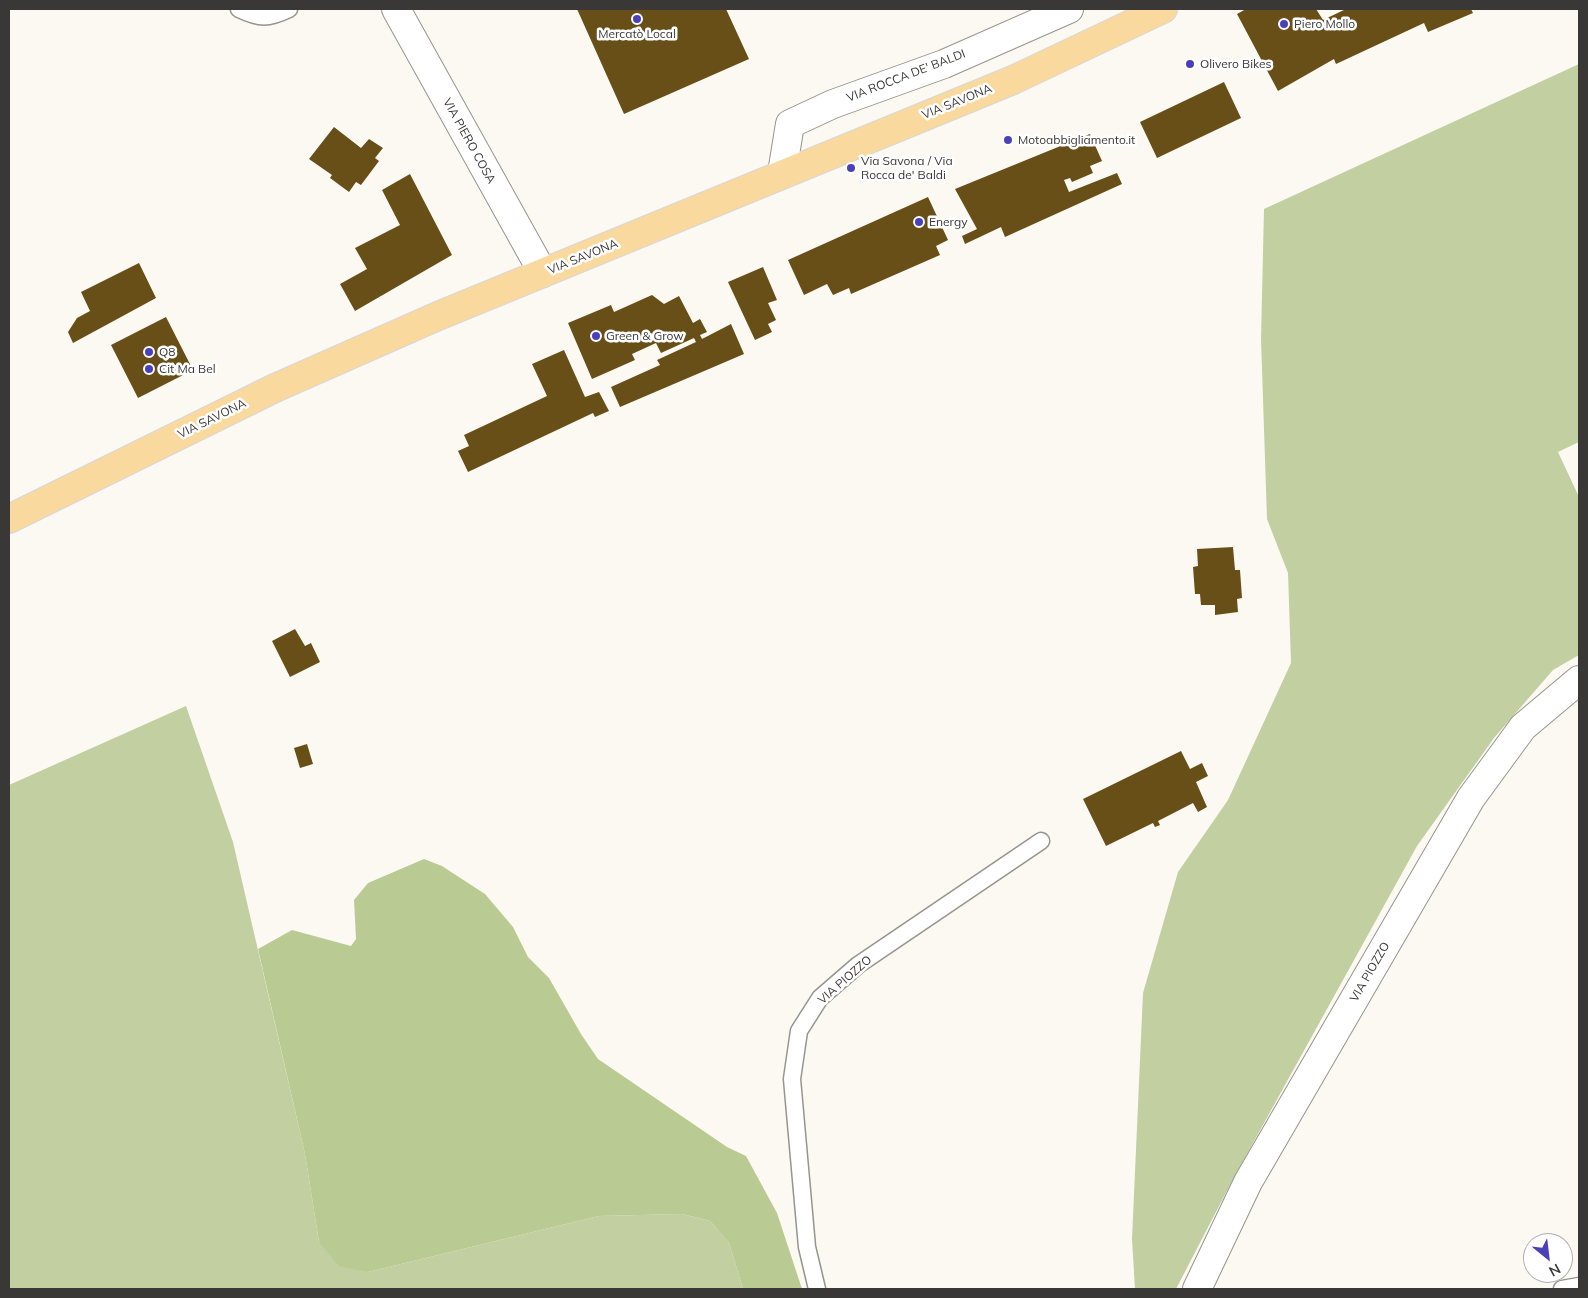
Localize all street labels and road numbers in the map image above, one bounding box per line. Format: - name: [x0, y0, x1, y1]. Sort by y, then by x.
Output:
- street label: VIA ROCCA DE' BALDI: [845, 47, 967, 105]
- street label: VIA SAVONA: [920, 81, 994, 123]
- street label: VIA PIERO COSA: [440, 96, 498, 186]
- street label: VIA SAVONA: [546, 236, 620, 278]
- street label: VIA SAVONA: [175, 396, 249, 442]
- street label: VIA PIOZZO: [1347, 939, 1393, 1005]
- street label: VIA PIOZZO: [815, 953, 875, 1007]

